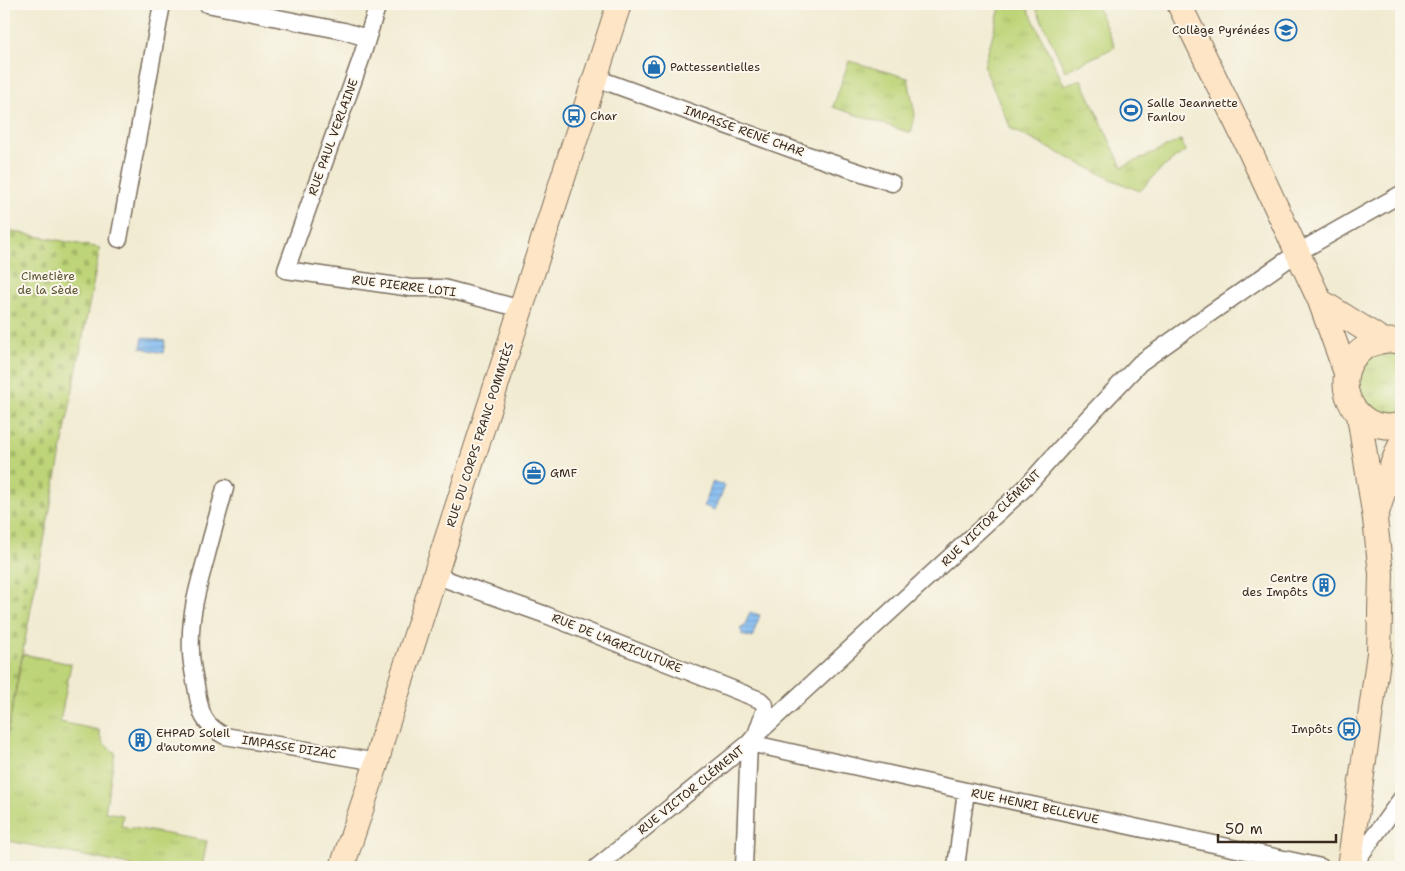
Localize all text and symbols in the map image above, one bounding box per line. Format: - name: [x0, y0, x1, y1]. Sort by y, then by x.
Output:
- school or university icon: Collège Pyrénées: [1274, 18, 1298, 42]
- place label: Collège Pyrénées: [1172, 22, 1270, 38]
- shop icon: Pattessentielles: [642, 55, 666, 79]
- place label: Pattessentielles: [670, 59, 760, 75]
- street label: RUE PAUL VERLAINE: [304, 76, 362, 198]
- place label: Salle Jeannette Fanlou: [1147, 95, 1238, 125]
- sports icon: Salle Jeannette Fanlou: [1119, 98, 1143, 122]
- street label: IMPASSE RENÉ CHAR: [682, 102, 806, 160]
- bus stop icon: Char: [562, 104, 586, 128]
- place label: Char: [590, 108, 618, 124]
- park label: Cimetière de la Sède: [17, 268, 79, 298]
- street label: RUE PIERRE LOTI: [351, 272, 457, 300]
- street label: RUE DU CORPS FRANC POMMIÈS: [443, 340, 518, 529]
- office icon: GMF: [522, 461, 546, 485]
- place label: GMF: [550, 465, 578, 481]
- street label: RUE VICTOR CLÉMENT: [938, 466, 1045, 570]
- place label: Centre des Impôts: [1242, 570, 1308, 600]
- building icon: Centre des Impôts: [1312, 573, 1336, 597]
- street label: RUE DE L'AGRICULTURE: [550, 610, 684, 676]
- bus stop icon: Impôts: [1337, 717, 1361, 741]
- place label: Impôts: [1291, 721, 1333, 737]
- place label: EHPAD Soleil d'automne: [156, 725, 230, 755]
- building icon: EHPAD Soleil d'automne: [128, 728, 152, 752]
- street label: IMPASSE DIZAC: [241, 732, 337, 762]
- street label: RUE VICTOR CLÉMENT: [634, 742, 748, 838]
- street label: RUE HENRI BELLEVUE: [970, 785, 1100, 827]
- scale bar: [1218, 811, 1335, 843]
- text: 50 m: [1225, 819, 1263, 839]

